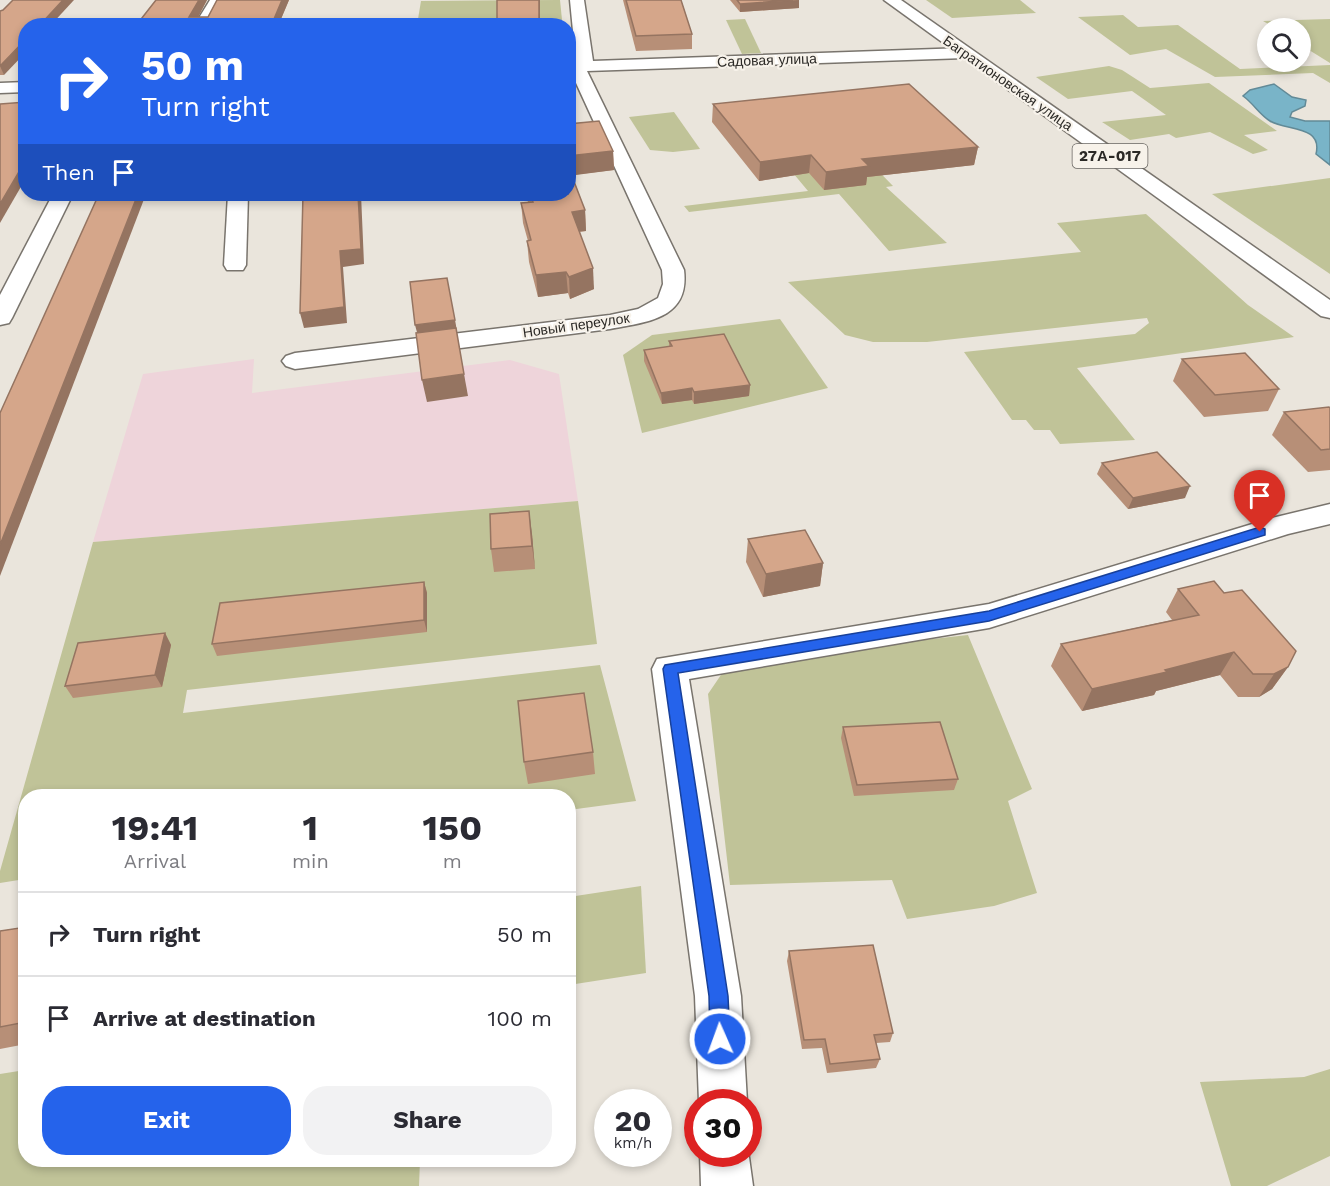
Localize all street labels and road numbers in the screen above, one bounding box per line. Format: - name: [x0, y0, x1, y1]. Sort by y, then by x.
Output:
- street label: Багратионовская улица: [940, 32, 1076, 134]
- street label: Садовая улица: [717, 50, 817, 70]
- road number: 27А-017: [1072, 144, 1148, 168]
- street label: Новый переулок: [522, 309, 631, 340]

